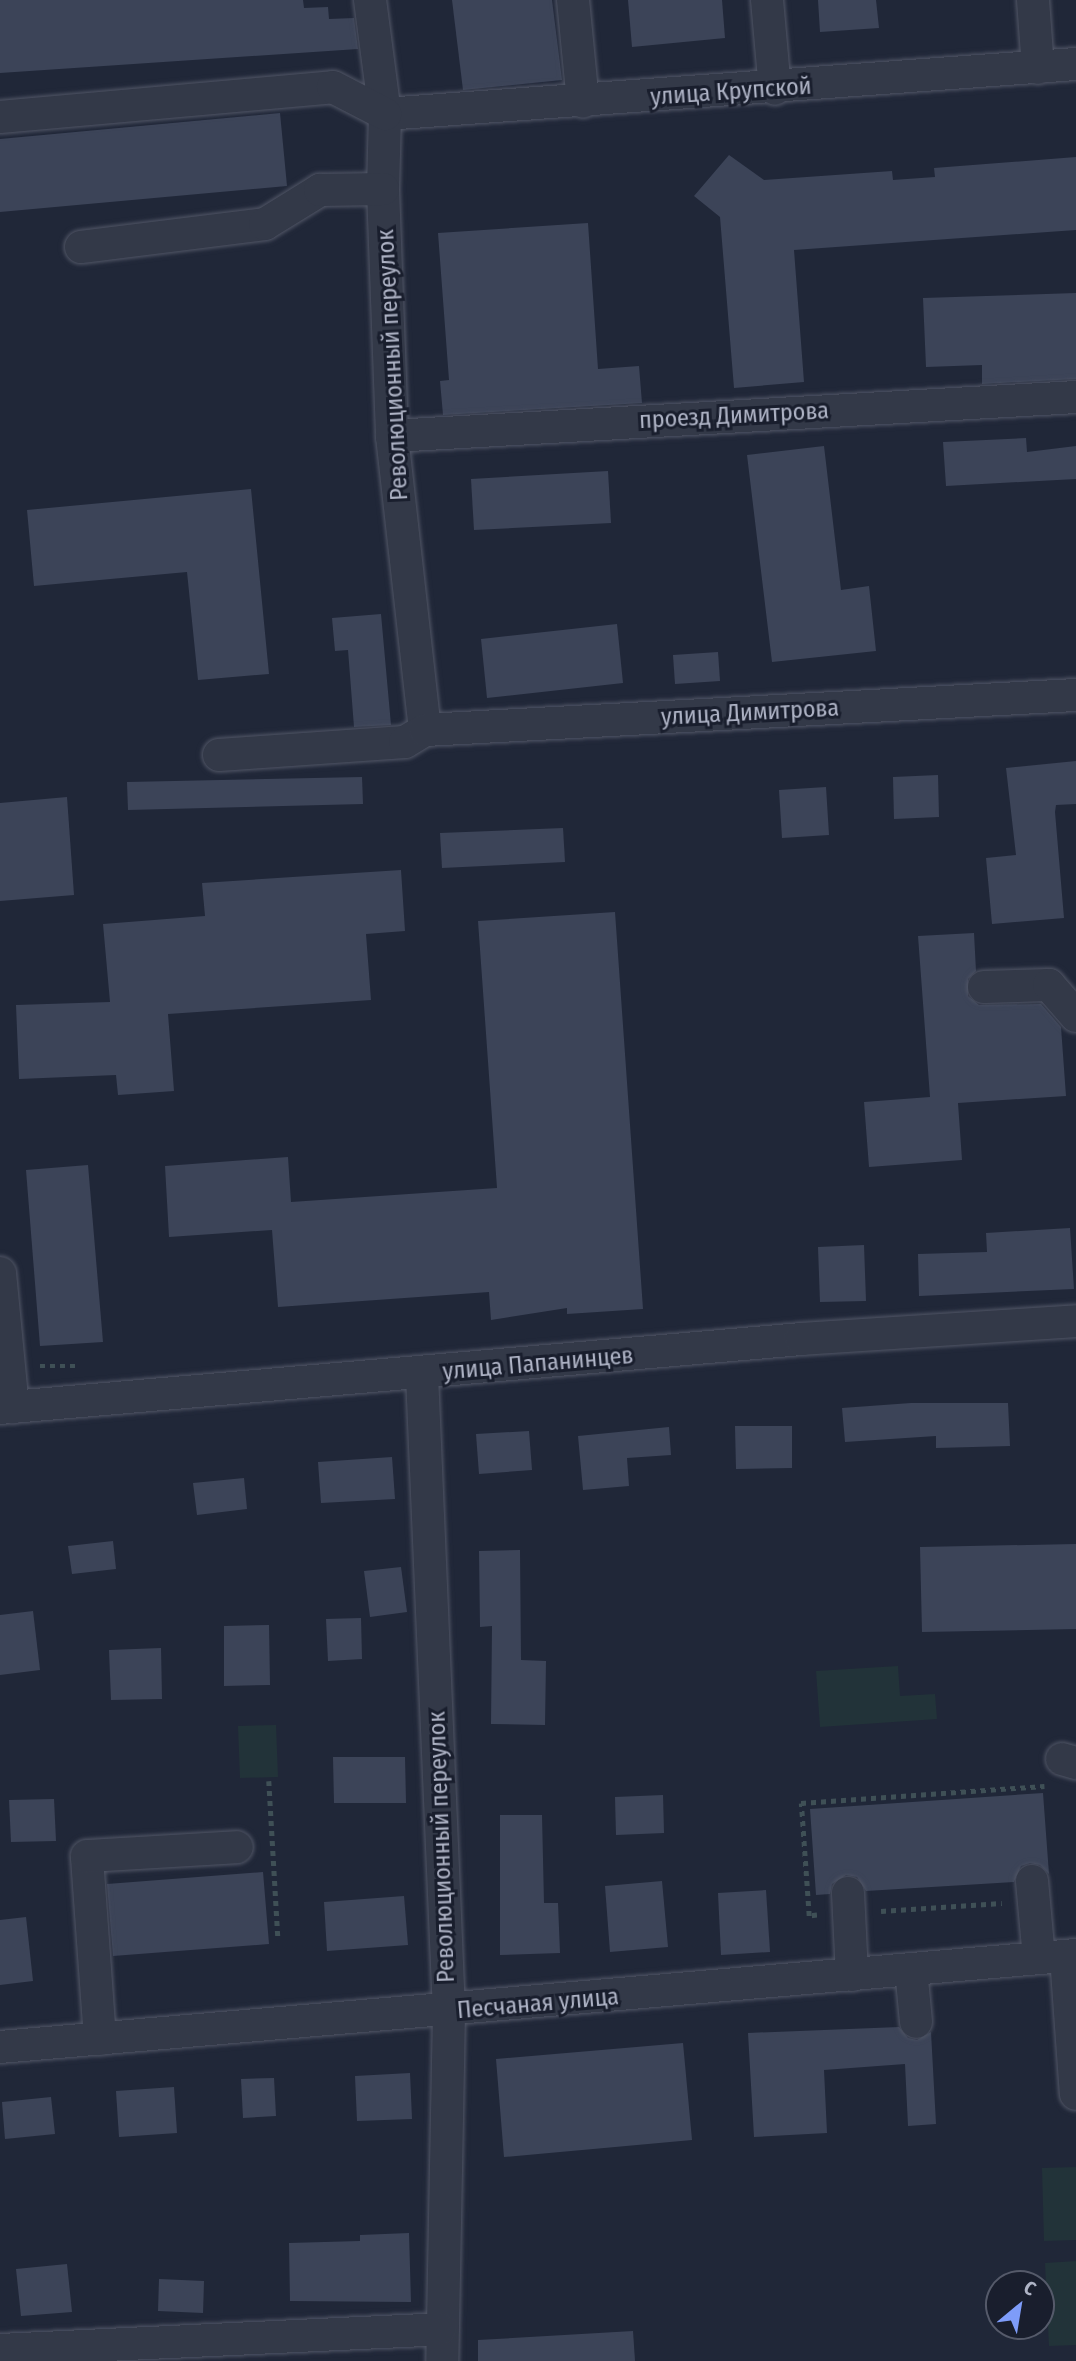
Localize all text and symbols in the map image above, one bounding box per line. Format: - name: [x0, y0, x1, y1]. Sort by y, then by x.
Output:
- street label: улица Крупской: [649, 72, 813, 112]
- street label: Революционный переулок: [372, 229, 414, 501]
- street label: проезд Димитрова: [638, 397, 830, 435]
- street label: улица Димитрова: [660, 694, 840, 732]
- street label: улица Папанинцев: [441, 1341, 635, 1387]
- street label: Революционный переулок: [423, 1711, 461, 1983]
- street label: Песчаная улица: [456, 1983, 620, 2025]
- north arrow: [985, 2270, 1055, 2340]
- text: С: [1020, 2276, 1040, 2301]

